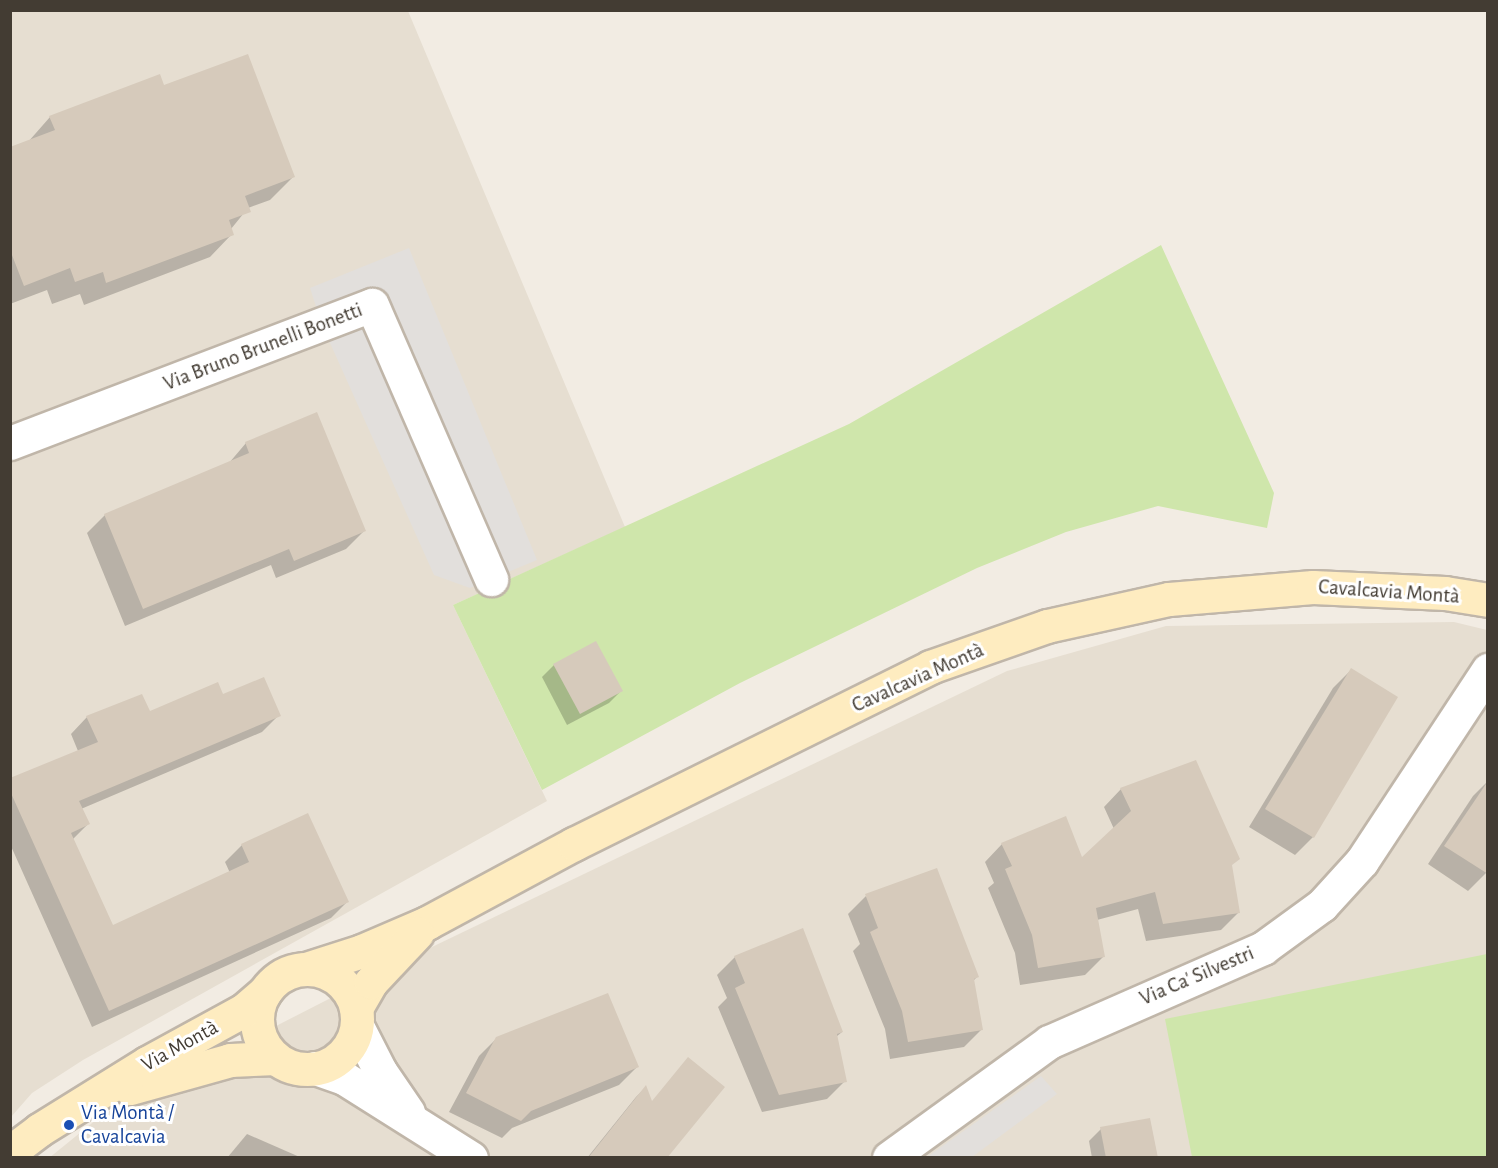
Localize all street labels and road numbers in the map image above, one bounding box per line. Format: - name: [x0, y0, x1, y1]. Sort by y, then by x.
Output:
- street label: Via Bruno Brunelli Bonetti: [160, 297, 366, 397]
- street label: Cavalcavia Montà: [1317, 574, 1461, 610]
- street label: Cavalcavia Montà: [848, 638, 988, 718]
- street label: Via Ca' Silvestri: [1136, 941, 1258, 1011]
- street label: Via Montà: [137, 1015, 223, 1077]

